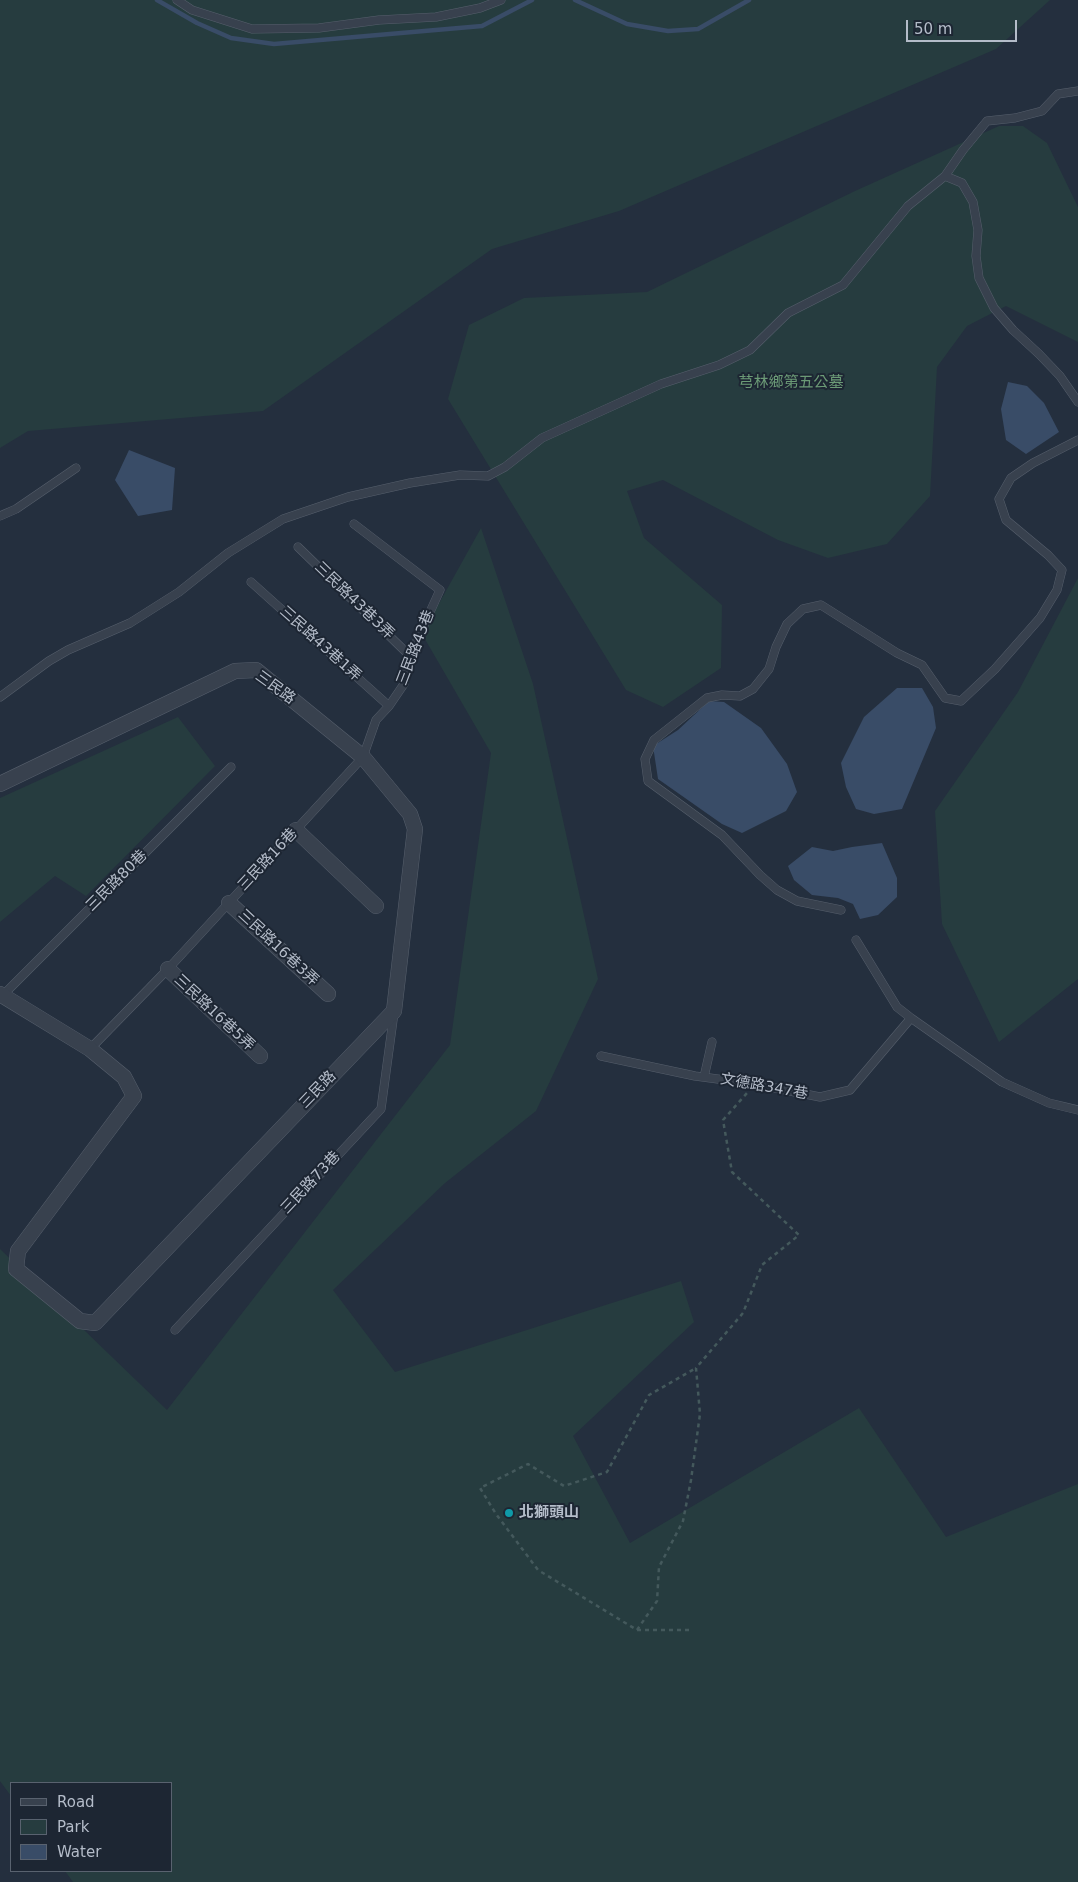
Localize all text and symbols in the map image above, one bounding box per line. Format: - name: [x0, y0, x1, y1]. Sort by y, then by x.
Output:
- scale bar: [908, 10, 1019, 42]
- text: 50 m: [914, 20, 952, 38]
- park label: 芎林鄉第五公墓: [739, 374, 843, 392]
- street label: 三民路43巷3弄: [310, 559, 398, 643]
- street label: 三民路43巷1弄: [275, 603, 365, 685]
- street label: 三民路43巷: [393, 608, 439, 688]
- street label: 三民路: [252, 667, 298, 709]
- street label: 三民路16巷: [234, 825, 302, 895]
- street label: 三民路80巷: [83, 847, 151, 915]
- street label: 三民路16巷3弄: [234, 906, 322, 990]
- street label: 三民路16巷5弄: [170, 971, 258, 1055]
- street label: 三民路: [296, 1068, 340, 1112]
- street label: 文德路347巷: [719, 1070, 809, 1104]
- street label: 三民路73巷: [277, 1148, 345, 1218]
- place label: 北獅頭山: [519, 1504, 579, 1522]
- marker: 北獅頭山: [503, 1507, 515, 1519]
- legend: [10, 1782, 172, 1872]
- text: Road: [57, 1793, 95, 1811]
- text: Park: [57, 1818, 89, 1836]
- text: Water: [57, 1843, 101, 1861]

